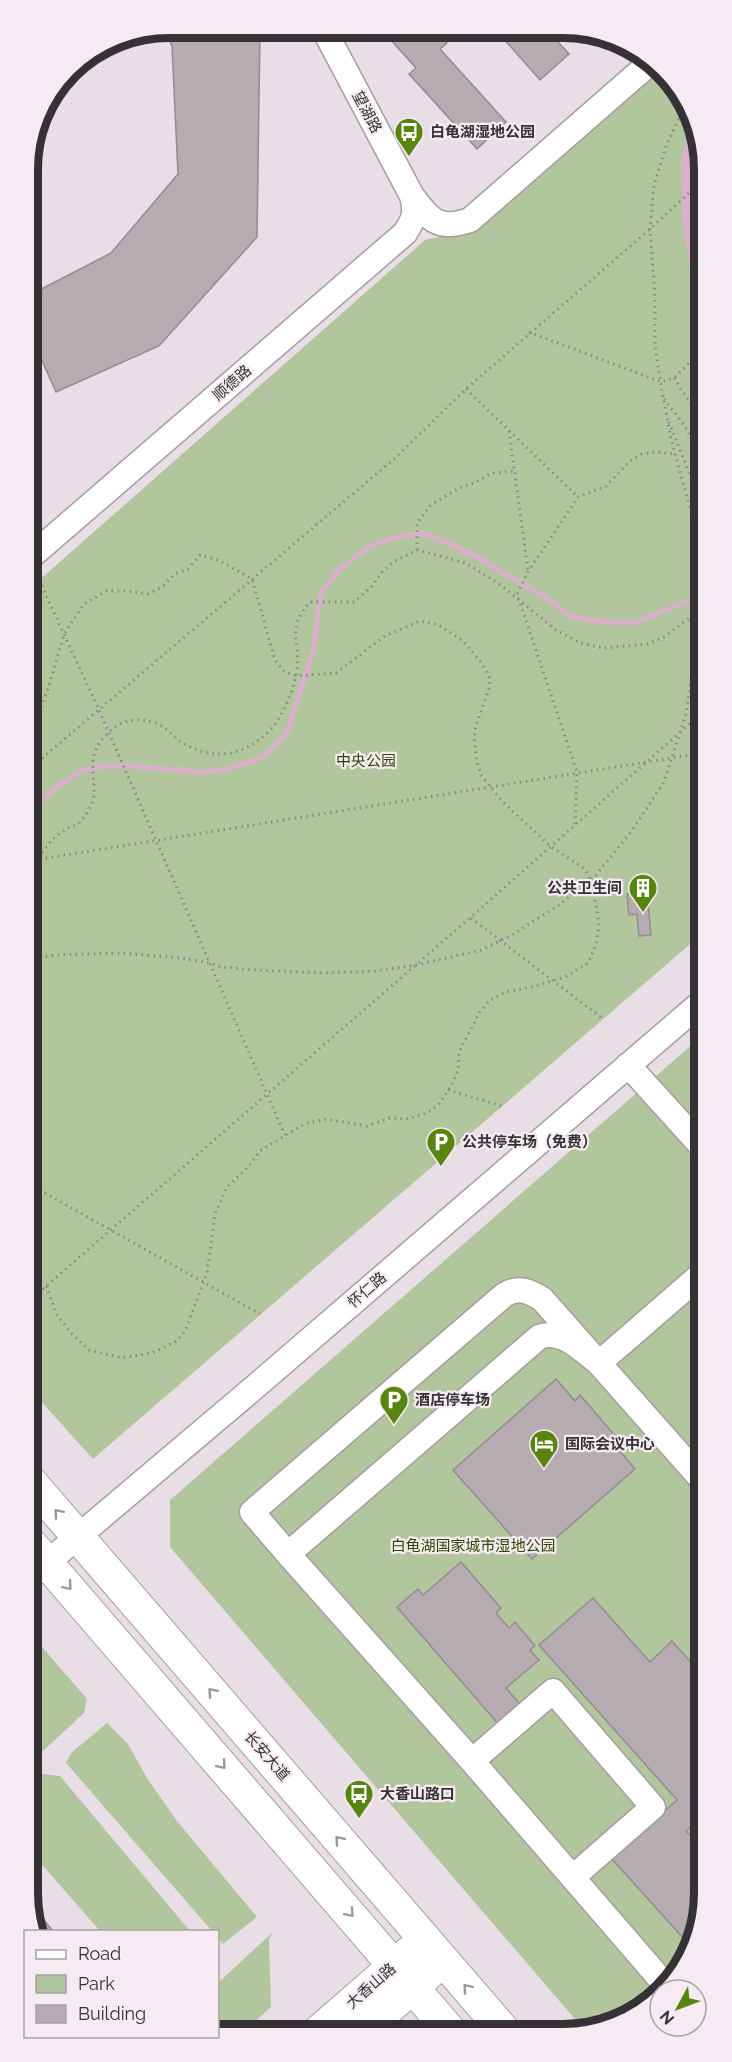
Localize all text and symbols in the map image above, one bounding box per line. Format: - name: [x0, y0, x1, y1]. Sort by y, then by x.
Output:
- street label: 望湖路: [348, 88, 386, 136]
- bus stop icon: 白龟湖湿地公园: [393, 116, 425, 158]
- place label: 白龟湖湿地公园: [430, 123, 535, 141]
- street label: 顺德路: [209, 361, 255, 405]
- park label: 中央公园: [336, 752, 396, 770]
- building icon: 公共卫生间: [627, 872, 659, 914]
- place label: 公共卫生间: [547, 879, 622, 897]
- parking icon: 公共停车场（免费）: [425, 1126, 457, 1168]
- place label: 公共停车场（免费）: [462, 1133, 597, 1151]
- street label: 怀仁路: [344, 1268, 390, 1312]
- parking icon: 酒店停车场: [378, 1384, 410, 1426]
- place label: 酒店停车场: [415, 1391, 490, 1409]
- hotel icon: 国际会议中心: [528, 1428, 560, 1470]
- place label: 国际会议中心: [565, 1435, 655, 1453]
- one-way arrow: [54, 1509, 65, 1520]
- park label: 白龟湖国家城市湿地公园: [390, 1537, 556, 1555]
- one-way arrow: [60, 1579, 71, 1590]
- one-way arrow: [209, 1688, 220, 1699]
- street label: 长安大道: [241, 1727, 293, 1785]
- one-way arrow: [215, 1759, 226, 1770]
- bus stop icon: 大香山路口: [343, 1778, 375, 1820]
- place label: 大香山路口: [380, 1785, 455, 1803]
- one-way arrow: [336, 1836, 347, 1847]
- one-way arrow: [343, 1906, 354, 1917]
- legend: [24, 1930, 219, 2038]
- text: Road: [78, 1943, 121, 1964]
- street label: 大香山路: [342, 1960, 400, 2012]
- text: Park: [78, 1973, 115, 1994]
- north arrow: [648, 1978, 708, 2038]
- one-way arrow: [463, 1984, 474, 1995]
- text: Building: [78, 2003, 146, 2024]
- text: N: [656, 2007, 678, 2028]

